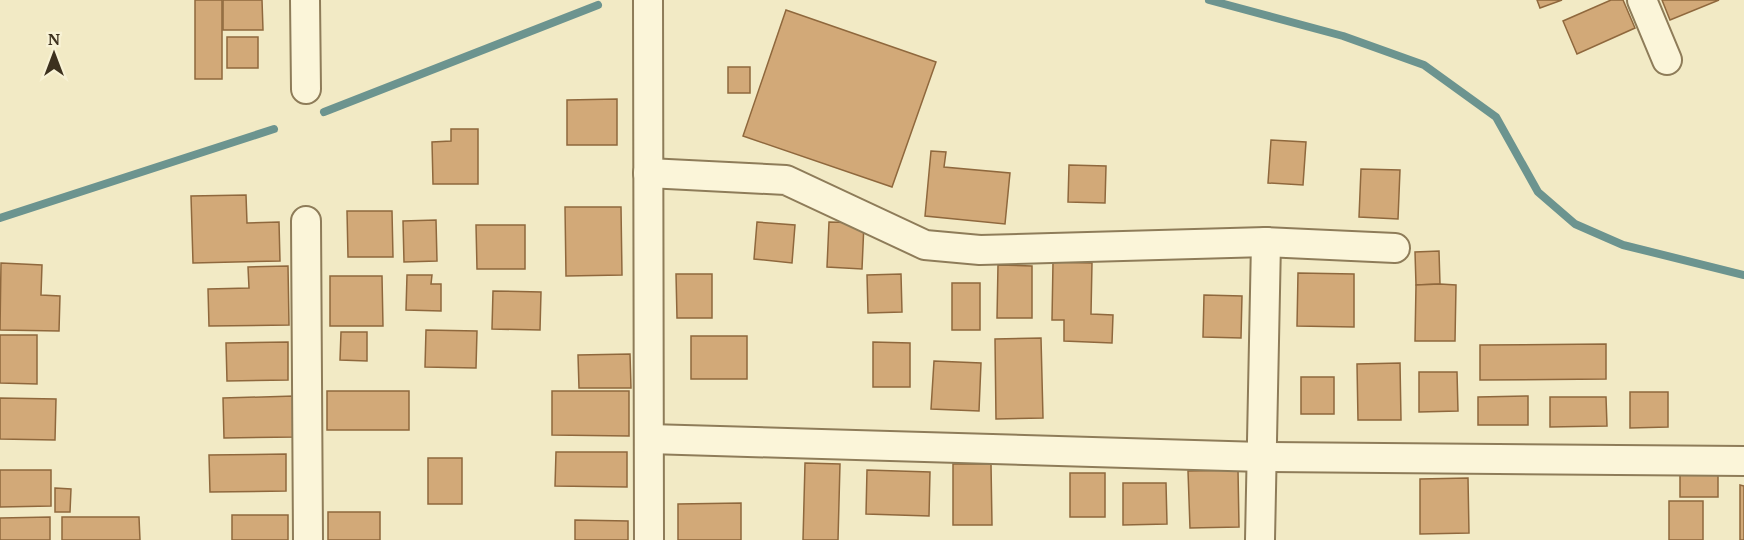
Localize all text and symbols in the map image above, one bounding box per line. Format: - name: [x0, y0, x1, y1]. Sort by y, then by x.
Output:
- north arrow: [24, 24, 84, 84]
- text: N: [48, 28, 60, 50]

